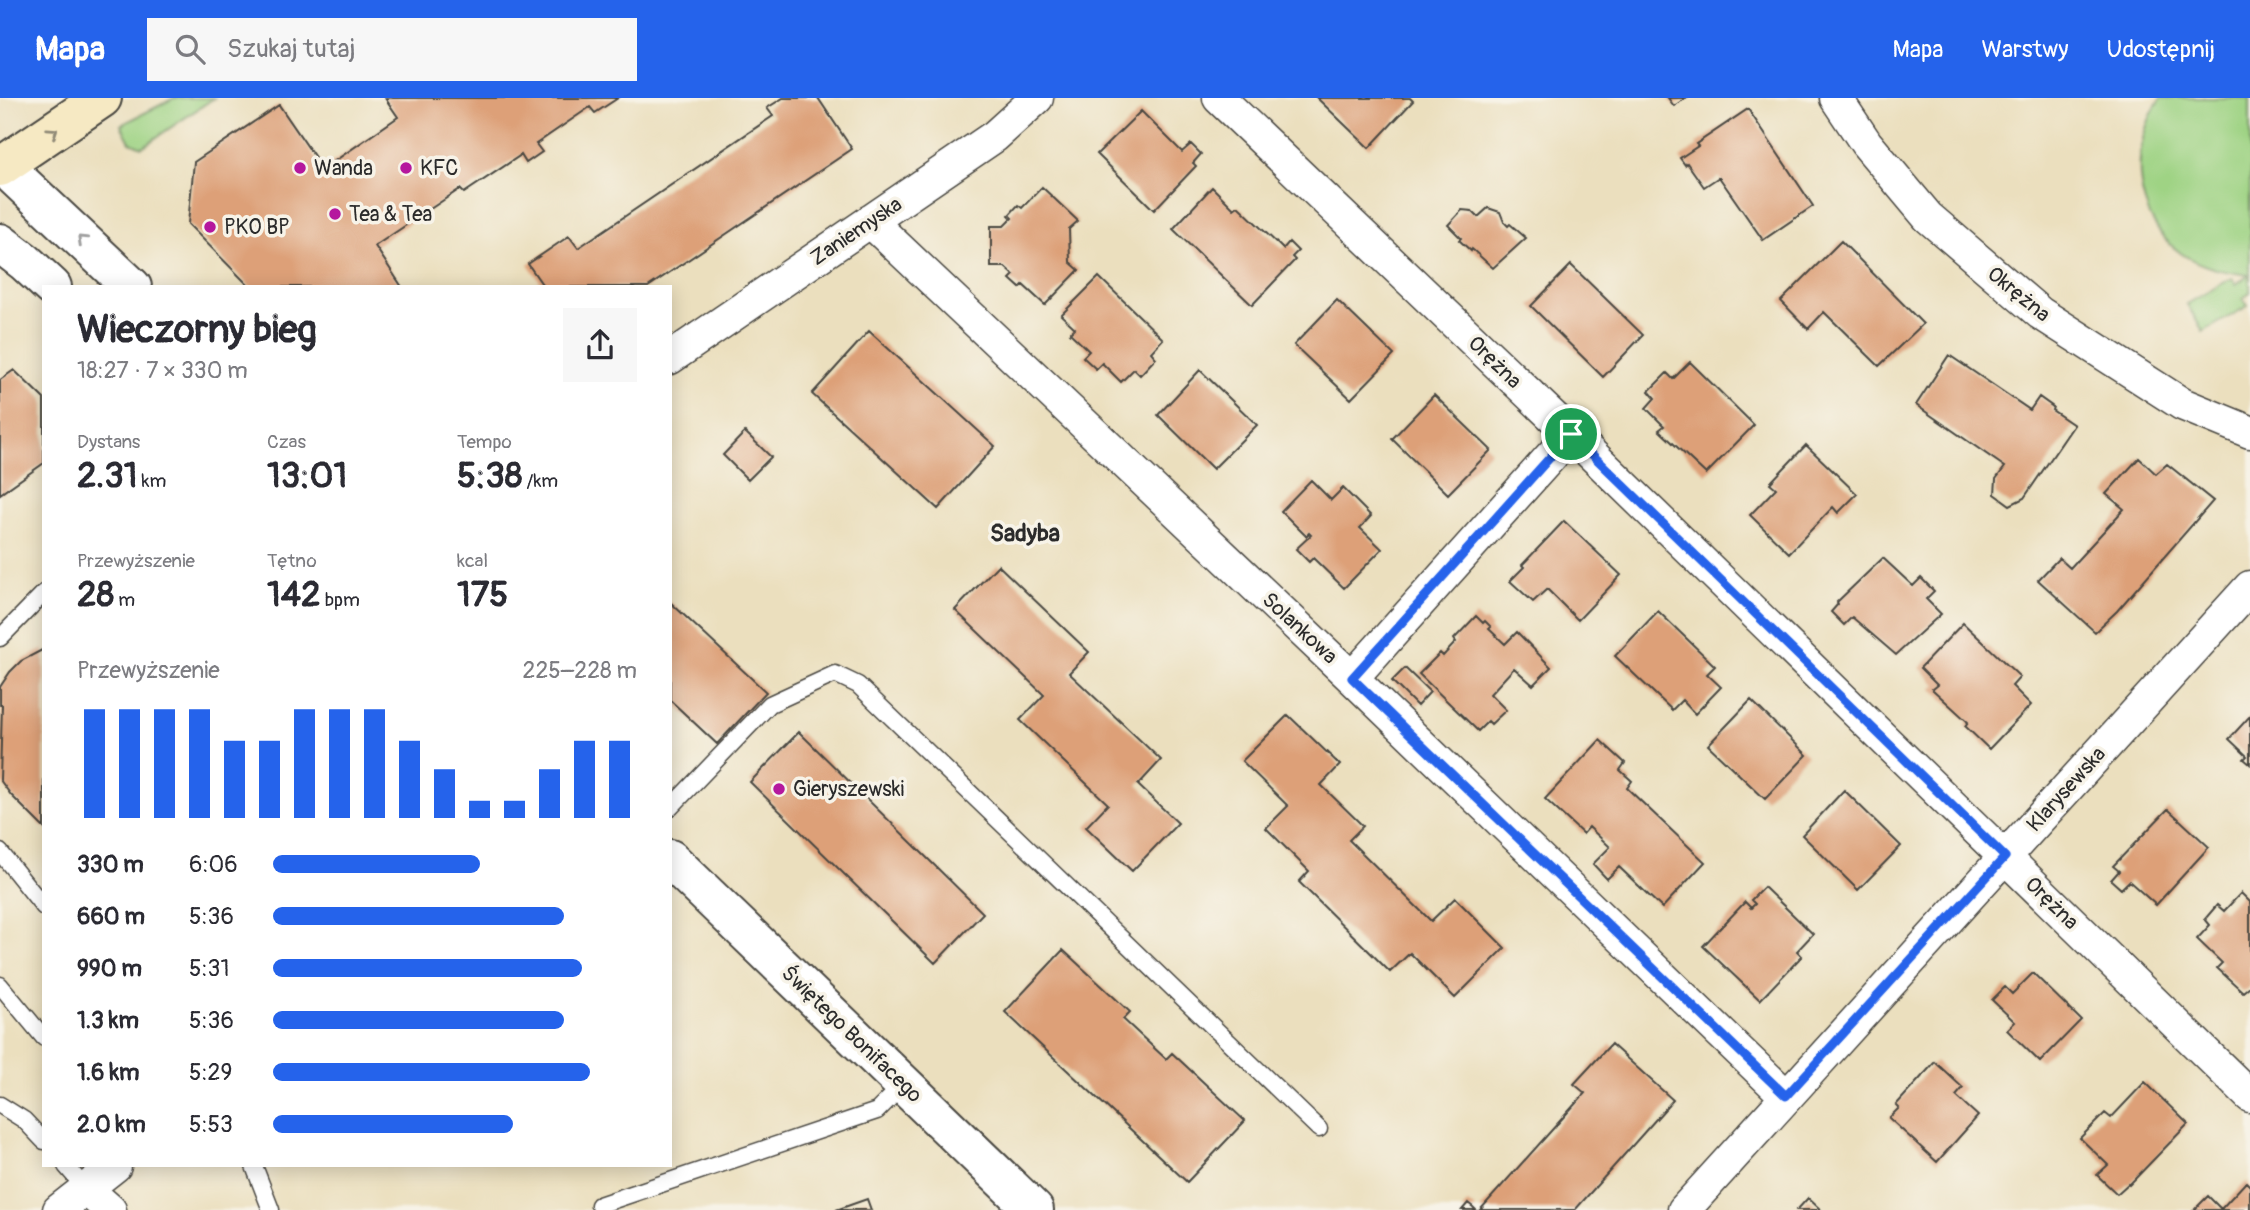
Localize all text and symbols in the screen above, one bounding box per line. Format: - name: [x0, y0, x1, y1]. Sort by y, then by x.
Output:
- search box: [147, 18, 637, 81]
- text: Mapa: [35, 29, 105, 70]
- icon: search: [171, 30, 209, 68]
- text: Szukaj tutaj: [227, 33, 355, 65]
- text: Mapa: [1893, 35, 1943, 64]
- text: Warstwy: [1981, 35, 2069, 64]
- text: Udostępnij: [2107, 35, 2215, 64]
- one-way arrow: [45, 128, 58, 140]
- place label: Wanda: [314, 155, 373, 182]
- place label: KFC: [420, 155, 458, 182]
- marker: Wanda: [292, 160, 308, 176]
- marker: KFC: [398, 160, 414, 176]
- street label: Zaniemyska: [805, 191, 907, 272]
- place label: Tea & Tea: [349, 201, 432, 228]
- marker: Tea & Tea: [327, 206, 343, 222]
- place label: PKO BP: [224, 214, 290, 241]
- marker: PKO BP: [202, 219, 218, 235]
- one-way arrow: [77, 236, 90, 248]
- street label: Okrężna: [1982, 261, 2056, 328]
- text: Wieczorny bieg: [77, 306, 317, 354]
- button: share: [563, 308, 637, 382]
- street label: Orężna: [1462, 330, 1527, 395]
- text: 18:27 · 7 × 330 m: [77, 356, 248, 385]
- pin: [1541, 404, 1601, 464]
- icon: arrive: [1552, 415, 1590, 453]
- text: Dystans: [77, 430, 140, 454]
- text: Czas: [267, 430, 306, 454]
- text: Tempo: [457, 430, 512, 454]
- text: 2.31: [77, 454, 137, 498]
- text: 13:01: [267, 454, 347, 498]
- text: 5:38: [457, 454, 523, 498]
- text: km: [137, 469, 166, 493]
- text: /km: [523, 469, 558, 493]
- district label: Sadyba: [990, 519, 1060, 548]
- text: Przewyższenie: [77, 549, 195, 573]
- text: Tętno: [267, 549, 317, 573]
- text: kcal: [457, 549, 488, 573]
- text: 28: [77, 573, 114, 617]
- text: 142: [267, 573, 321, 617]
- text: 175: [457, 573, 508, 617]
- street label: Solankowa: [1256, 587, 1343, 670]
- text: m: [114, 588, 135, 612]
- text: bpm: [321, 588, 360, 612]
- text: Przewyższenie: [77, 656, 220, 685]
- text: 225–228 m: [523, 656, 637, 685]
- street label: Klarysewska: [2021, 741, 2112, 838]
- place label: Gieryszewski: [793, 776, 904, 803]
- marker: Gieryszewski: [771, 781, 787, 797]
- text: 330 m: [77, 850, 144, 879]
- text: 6:06: [189, 850, 238, 879]
- street label: Orężna: [2019, 871, 2084, 936]
- text: 660 m: [77, 902, 145, 931]
- text: 5:36: [189, 902, 234, 931]
- text: 990 m: [77, 954, 142, 983]
- text: 5:31: [189, 954, 229, 983]
- street label: Świętego Bonifacego: [776, 960, 928, 1109]
- text: 1.3 km: [77, 1006, 139, 1035]
- text: 5:36: [189, 1006, 234, 1035]
- text: 1.6 km: [77, 1058, 139, 1087]
- text: 5:29: [189, 1058, 232, 1087]
- text: 2.0 km: [77, 1110, 146, 1139]
- text: 5:53: [189, 1110, 233, 1139]

